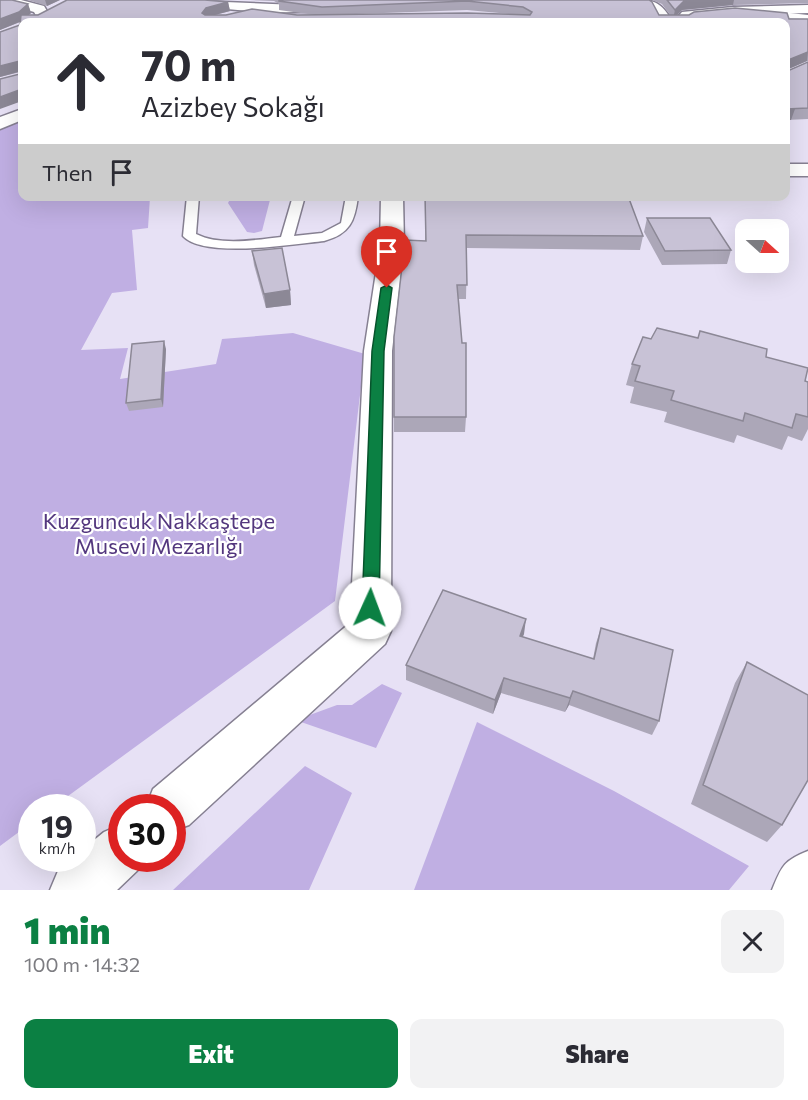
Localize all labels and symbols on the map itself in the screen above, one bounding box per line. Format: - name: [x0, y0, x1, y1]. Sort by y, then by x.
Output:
- north arrow: [735, 219, 789, 273]
- pin: [361, 226, 412, 288]
- park label: Kuzguncuk Nakkaştepe Musevi Mezarlığı: [43, 507, 275, 559]
- position arrow: [338, 576, 402, 640]
- speed limit sign: 30: [108, 794, 186, 872]

